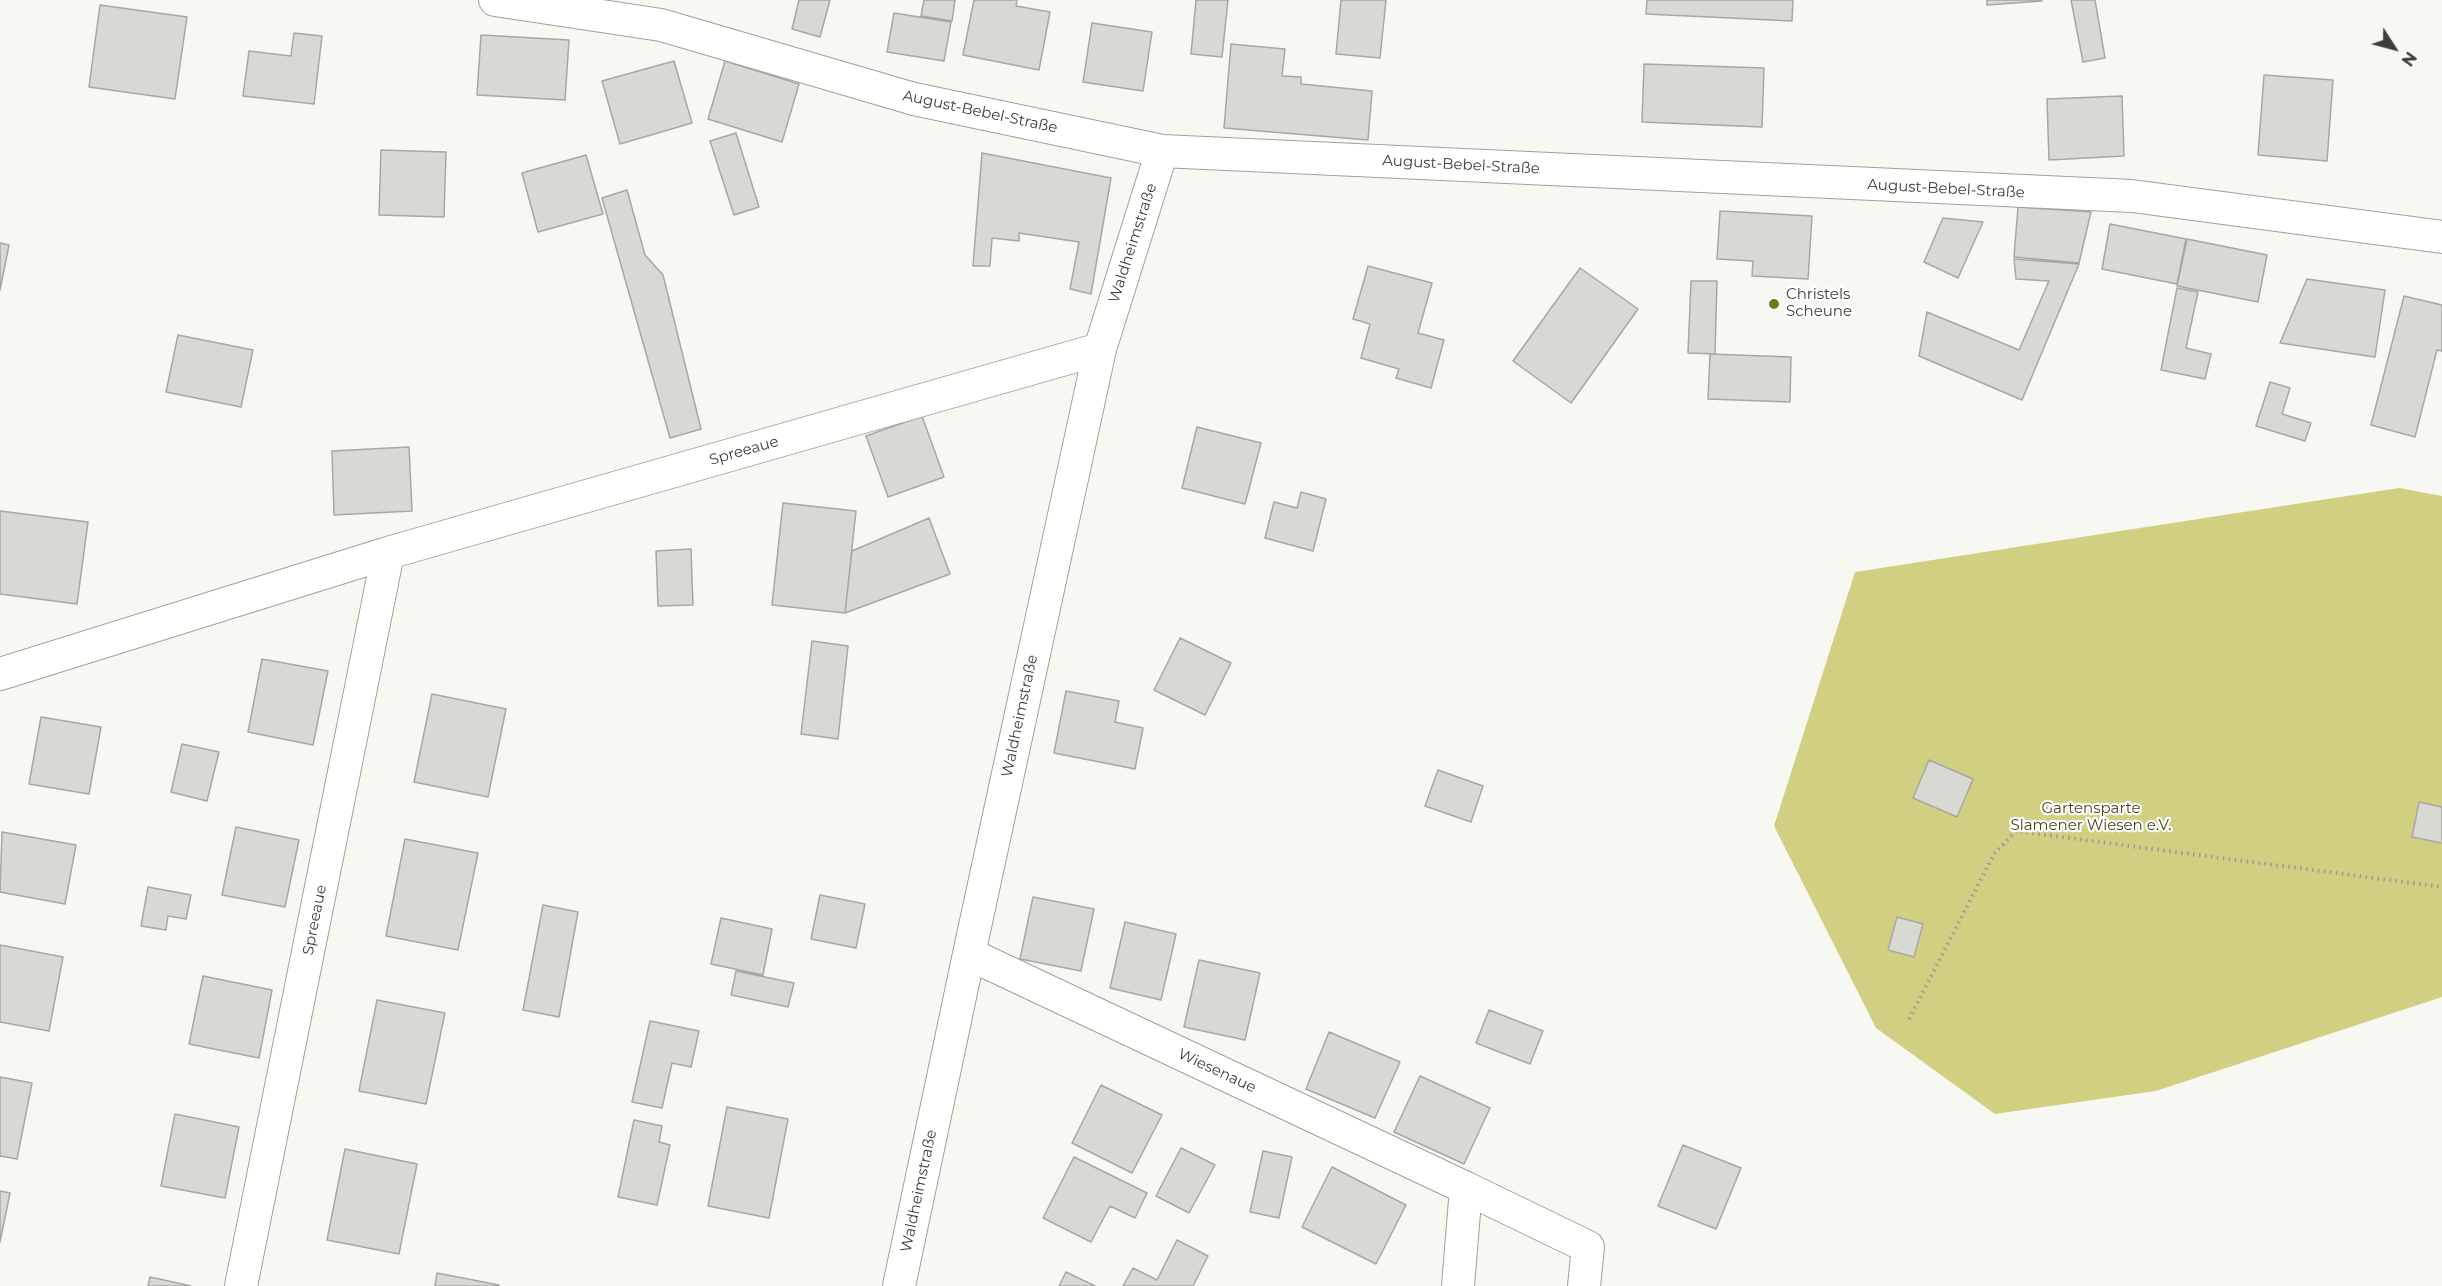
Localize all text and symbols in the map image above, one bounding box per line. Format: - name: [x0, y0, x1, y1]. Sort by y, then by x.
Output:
- north arrow: [2364, 18, 2424, 78]
- text: N: [2397, 48, 2420, 70]
- street label: August-Bebel-Straße: [901, 87, 1059, 137]
- street label: August-Bebel-Straße: [1382, 152, 1540, 178]
- street label: August-Bebel-Straße: [1867, 176, 2025, 202]
- street label: Waldheimstraße: [1105, 181, 1161, 305]
- place label: Christels Scheune: [1786, 286, 1852, 321]
- marker: Christels Scheune: [1767, 297, 1781, 311]
- street label: Spreeaue: [707, 433, 781, 469]
- street label: Waldheimstraße: [998, 653, 1042, 779]
- park label: Gartensparte Slamener Wiesen e.V.: [2011, 800, 2171, 835]
- street label: Spreeaue: [299, 883, 331, 957]
- street label: Wiesenaue: [1175, 1045, 1259, 1097]
- street label: Waldheimstraße: [897, 1128, 941, 1254]

